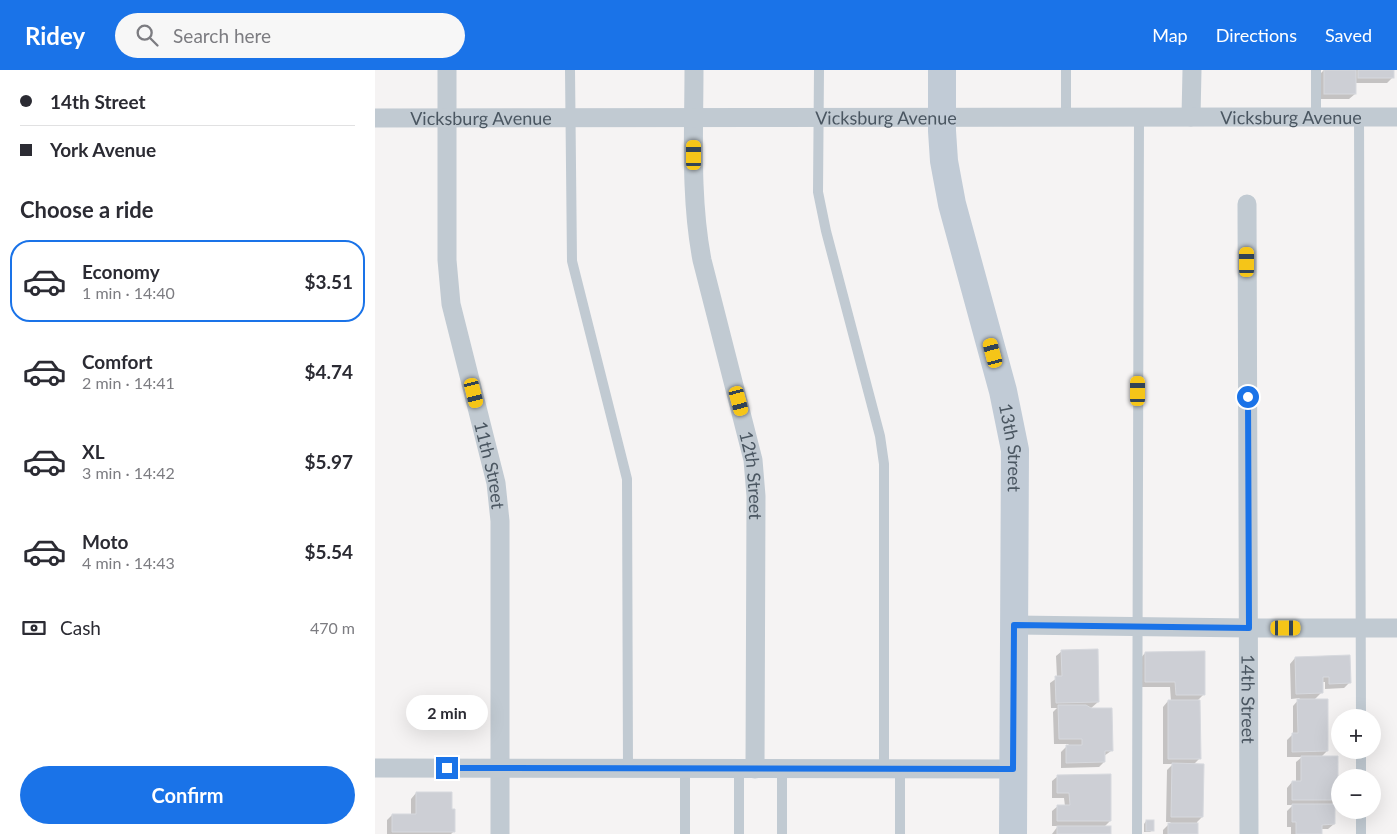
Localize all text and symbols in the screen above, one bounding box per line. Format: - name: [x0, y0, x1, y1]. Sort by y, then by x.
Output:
- search box: [115, 13, 465, 58]
- text: Ridey: [25, 21, 85, 50]
- icon: search: [133, 21, 161, 49]
- text: Search here: [173, 24, 271, 47]
- text: Map: [1152, 24, 1188, 46]
- text: Directions: [1216, 24, 1297, 46]
- text: Saved: [1325, 24, 1372, 46]
- text: 14th Street: [50, 90, 146, 113]
- street label: Vicksburg Avenue: [815, 106, 957, 129]
- street label: Vicksburg Avenue: [1220, 106, 1362, 128]
- street label: Vicksburg Avenue: [410, 107, 552, 129]
- text: York Avenue: [50, 138, 156, 161]
- car: [686, 140, 701, 170]
- text: Choose a ride: [20, 196, 154, 223]
- car: [1239, 247, 1254, 277]
- icon: car: [22, 259, 67, 304]
- text: Economy: [82, 260, 160, 283]
- text: $3.51: [304, 270, 353, 293]
- text: 1 min · 14:40: [82, 283, 175, 302]
- car: [981, 337, 1004, 369]
- icon: car: [22, 349, 67, 394]
- text: Comfort: [82, 350, 153, 373]
- text: $4.74: [304, 360, 353, 383]
- text: 2 min · 14:41: [82, 373, 175, 392]
- car: [1130, 376, 1145, 406]
- car: [463, 377, 484, 409]
- car: [727, 385, 750, 417]
- route start: [1237, 386, 1259, 408]
- street label: 13th Street: [995, 401, 1027, 492]
- street label: 11th Street: [470, 419, 510, 511]
- street label: 12th Street: [735, 429, 767, 520]
- icon: car: [22, 439, 67, 484]
- text: XL: [82, 440, 105, 463]
- text: $5.97: [304, 450, 353, 473]
- text: 3 min · 14:42: [82, 463, 175, 482]
- icon: car: [22, 529, 67, 574]
- text: Moto: [82, 530, 128, 553]
- text: $5.54: [304, 540, 353, 563]
- text: 4 min · 14:43: [82, 553, 175, 572]
- icon: cash: [20, 614, 48, 642]
- text: Cash: [60, 616, 101, 639]
- text: 470 m: [310, 618, 355, 637]
- car: [1271, 621, 1301, 636]
- street label: 14th Street: [1237, 654, 1260, 744]
- callout: 2 min: [406, 696, 488, 730]
- text: 2 min: [427, 703, 467, 722]
- map controls: [1331, 709, 1381, 819]
- button: +: [1331, 709, 1381, 759]
- route end: [436, 757, 458, 779]
- button: Confirm: [20, 766, 355, 824]
- button: −: [1331, 769, 1381, 819]

